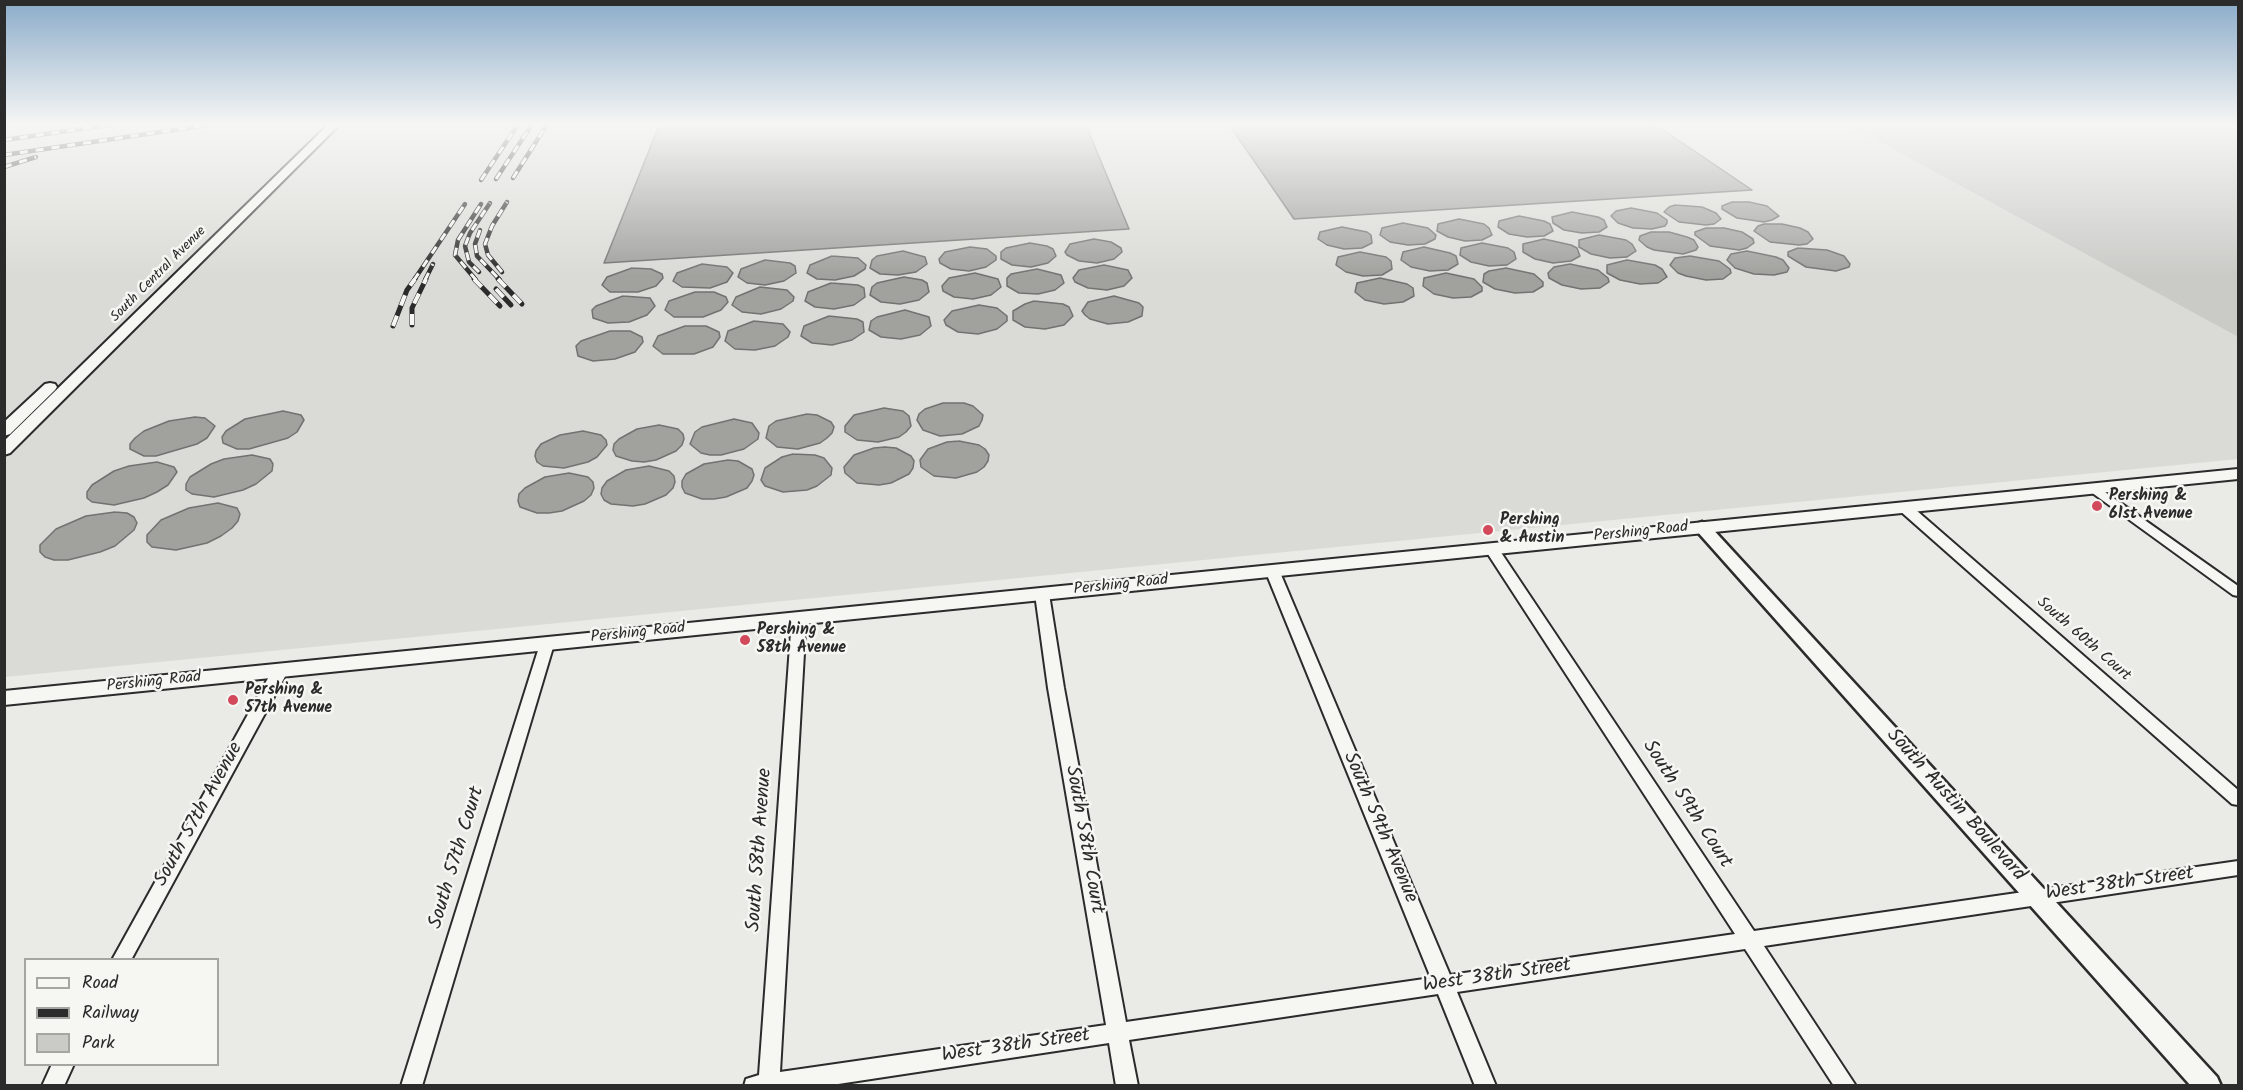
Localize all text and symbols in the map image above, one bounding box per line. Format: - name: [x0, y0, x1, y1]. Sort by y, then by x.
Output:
- street label: South Central Avenue: [108, 224, 210, 326]
- place label: Pershing & 61st Avenue: [2109, 487, 2192, 525]
- marker: Pershing & 61st Avenue: [2090, 499, 2104, 513]
- place label: Pershing & Austin: [1500, 511, 1564, 549]
- street label: Pershing Road: [1593, 518, 1689, 548]
- marker: Pershing & Austin: [1481, 523, 1495, 537]
- street label: Pershing Road: [1073, 571, 1169, 601]
- street label: South 60th Court: [2032, 594, 2134, 686]
- street label: Pershing Road: [590, 619, 686, 649]
- place label: Pershing & 58th Avenue: [757, 621, 846, 659]
- marker: Pershing & 58th Avenue: [738, 633, 752, 647]
- street label: Pershing Road: [106, 668, 202, 698]
- place label: Pershing & 57th Avenue: [245, 681, 332, 719]
- marker: Pershing & 57th Avenue: [226, 693, 240, 707]
- street label: South Austin Boulevard: [1880, 725, 2030, 887]
- street label: South 59th Court: [1636, 736, 1736, 874]
- street label: South 57th Avenue: [150, 739, 250, 891]
- street label: South 59th Avenue: [1336, 749, 1422, 907]
- street label: South 58th Court: [1058, 764, 1108, 916]
- street label: South 58th Avenue: [743, 767, 779, 933]
- street label: South 57th Court: [425, 784, 491, 932]
- street label: West 38th Street: [2044, 863, 2196, 907]
- street label: West 38th Street: [1421, 955, 1573, 999]
- legend: [24, 958, 219, 1066]
- text: Road: [82, 969, 118, 998]
- text: Railway: [82, 999, 139, 1028]
- street label: West 38th Street: [940, 1025, 1092, 1069]
- text: Park: [82, 1029, 115, 1058]

